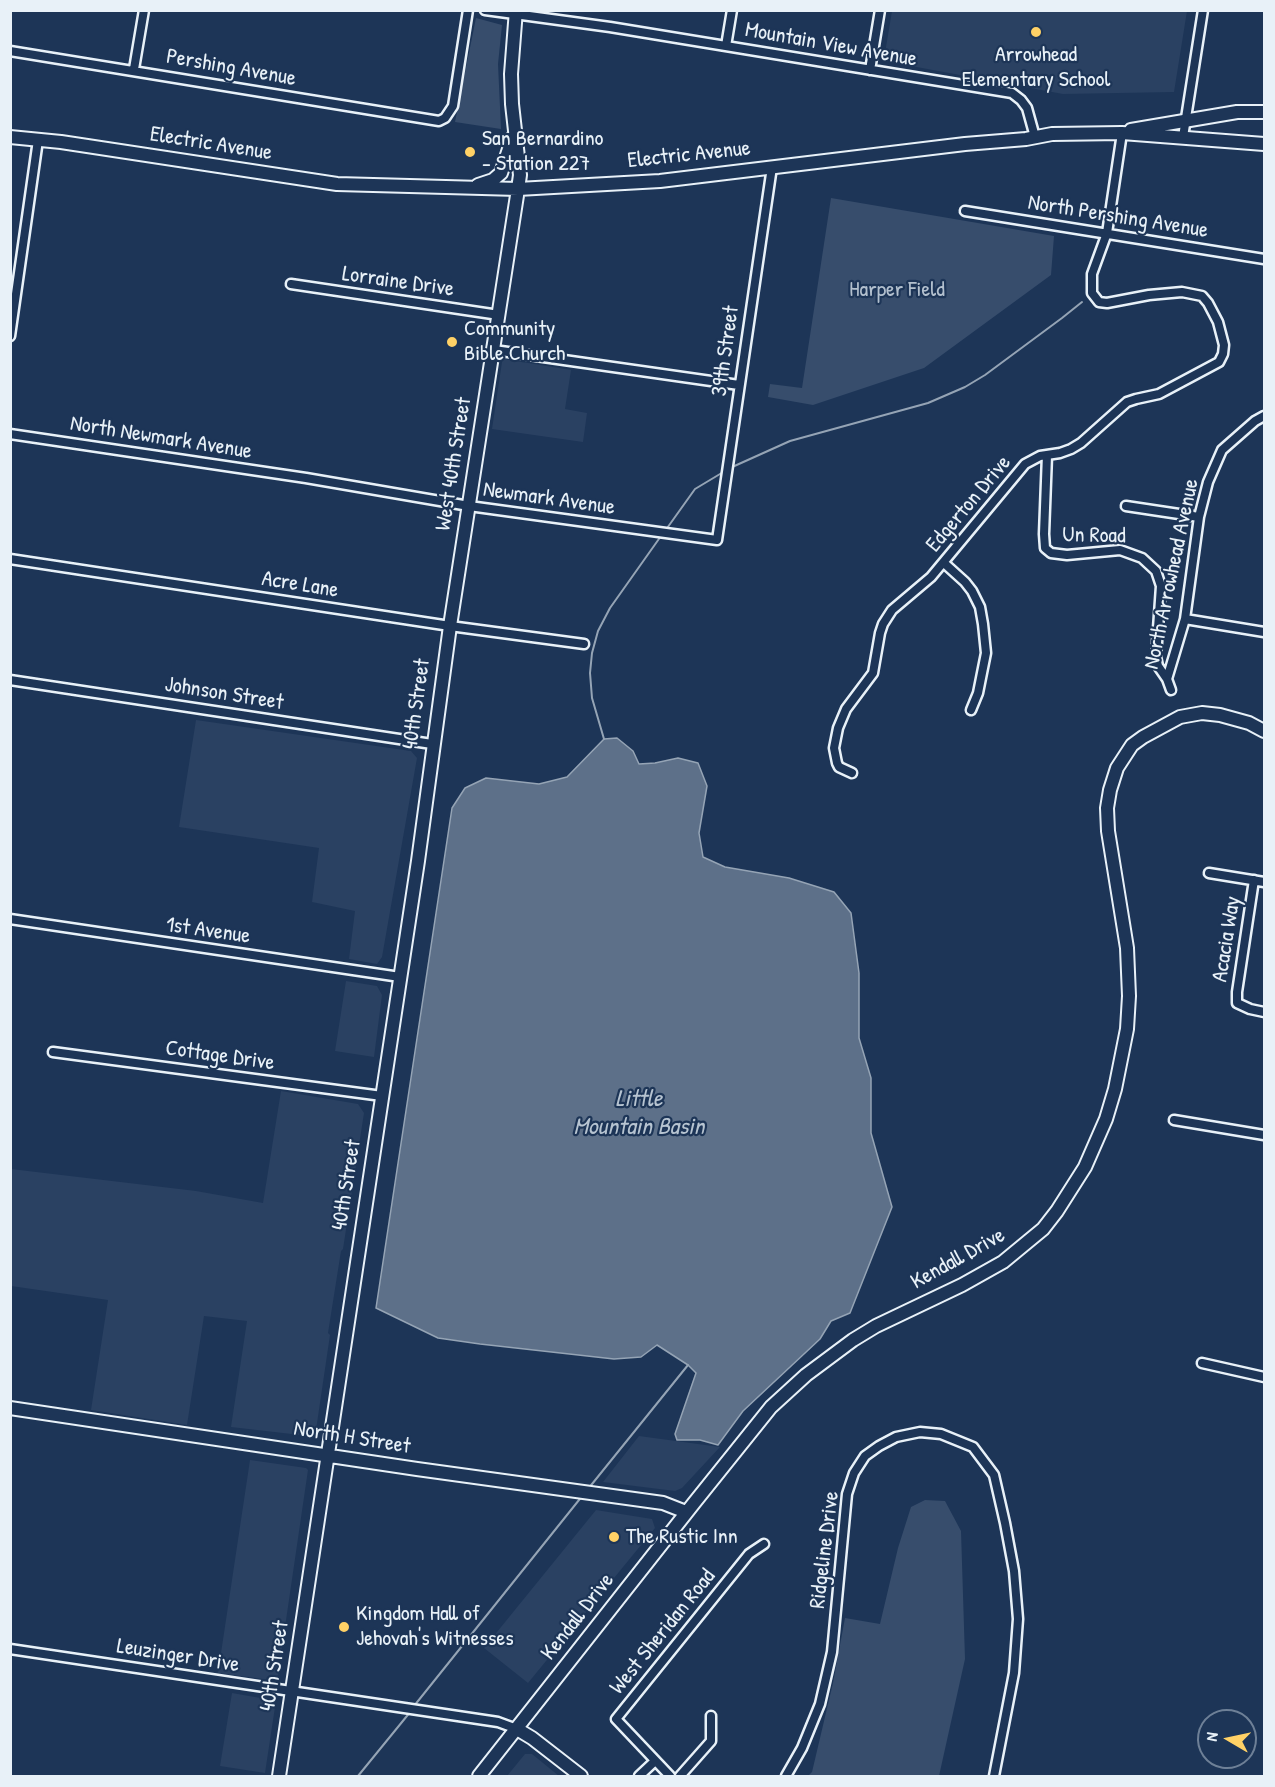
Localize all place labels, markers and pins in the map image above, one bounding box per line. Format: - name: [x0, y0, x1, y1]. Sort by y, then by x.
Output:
- marker: Arrowhead Elementary School: [1029, 25, 1043, 39]
- place label: Arrowhead Elementary School: [962, 42, 1110, 94]
- place label: San Bernardino - Station 227: [482, 126, 603, 178]
- marker: San Bernardino - Station 227: [463, 145, 477, 159]
- place label: Community Bible Church: [464, 316, 565, 368]
- marker: Community Bible Church: [445, 335, 459, 349]
- place label: The Rustic Inn: [626, 1524, 738, 1550]
- marker: The Rustic Inn: [607, 1530, 621, 1544]
- place label: Kingdom Hall of Jehovah's Witnesses: [356, 1601, 514, 1652]
- marker: Kingdom Hall of Jehovah's Witnesses: [337, 1620, 351, 1634]

